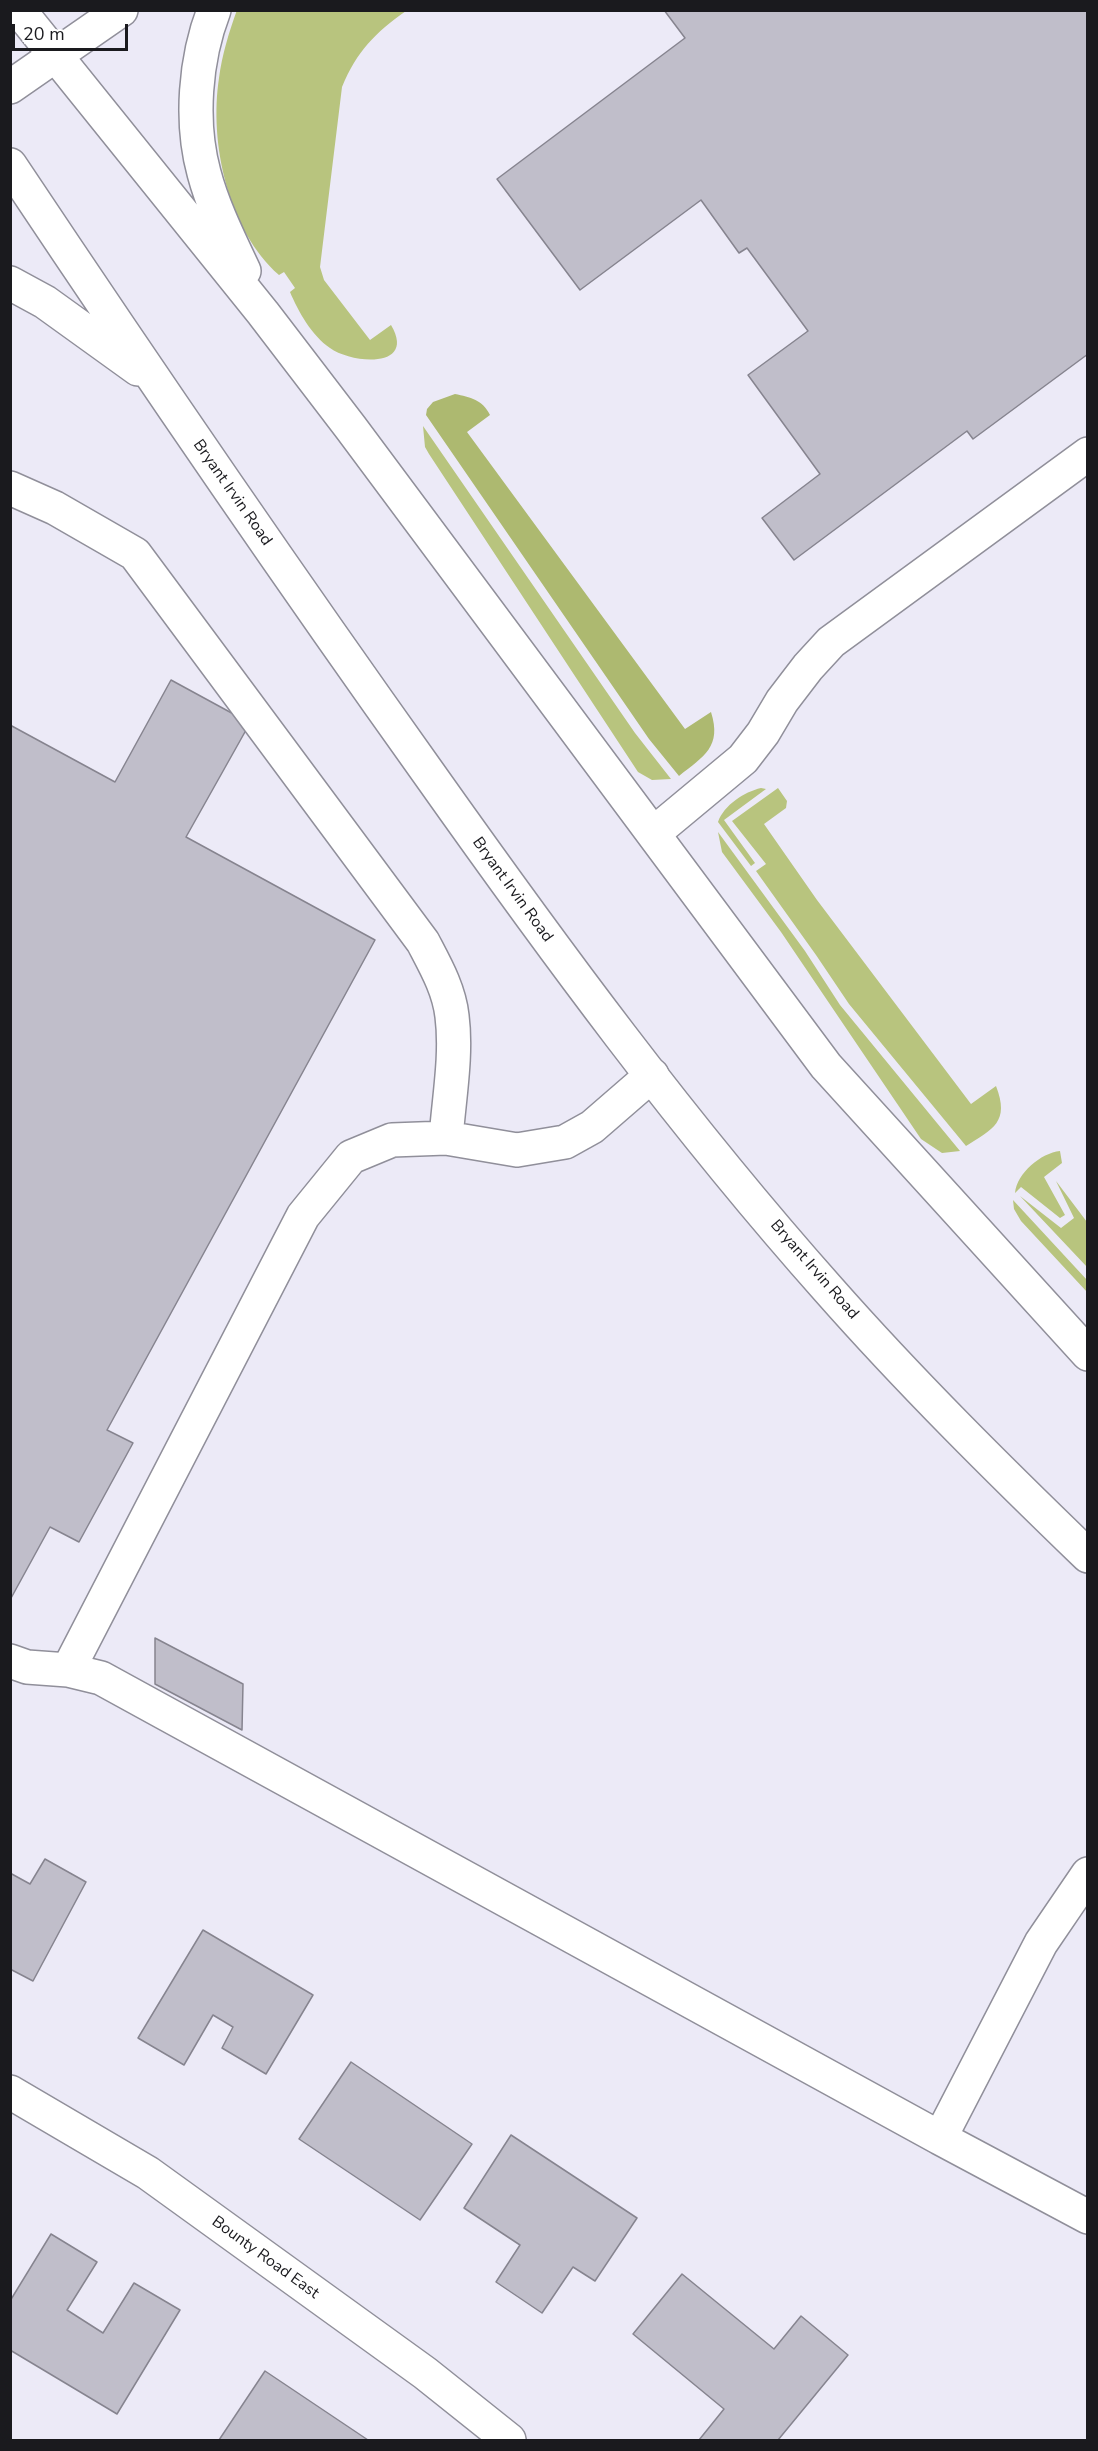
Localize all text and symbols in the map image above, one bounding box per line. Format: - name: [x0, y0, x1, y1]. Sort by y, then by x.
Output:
- scale bar: [15, 12, 130, 50]
- text: 20 m: [23, 22, 65, 46]
- street label: Bryant Irvin Road: [188, 436, 276, 550]
- street label: Bryant Irvin Road: [467, 834, 557, 946]
- street label: Bryant Irvin Road: [766, 1217, 862, 1323]
- street label: Bounty Road East: [208, 2213, 322, 2303]

